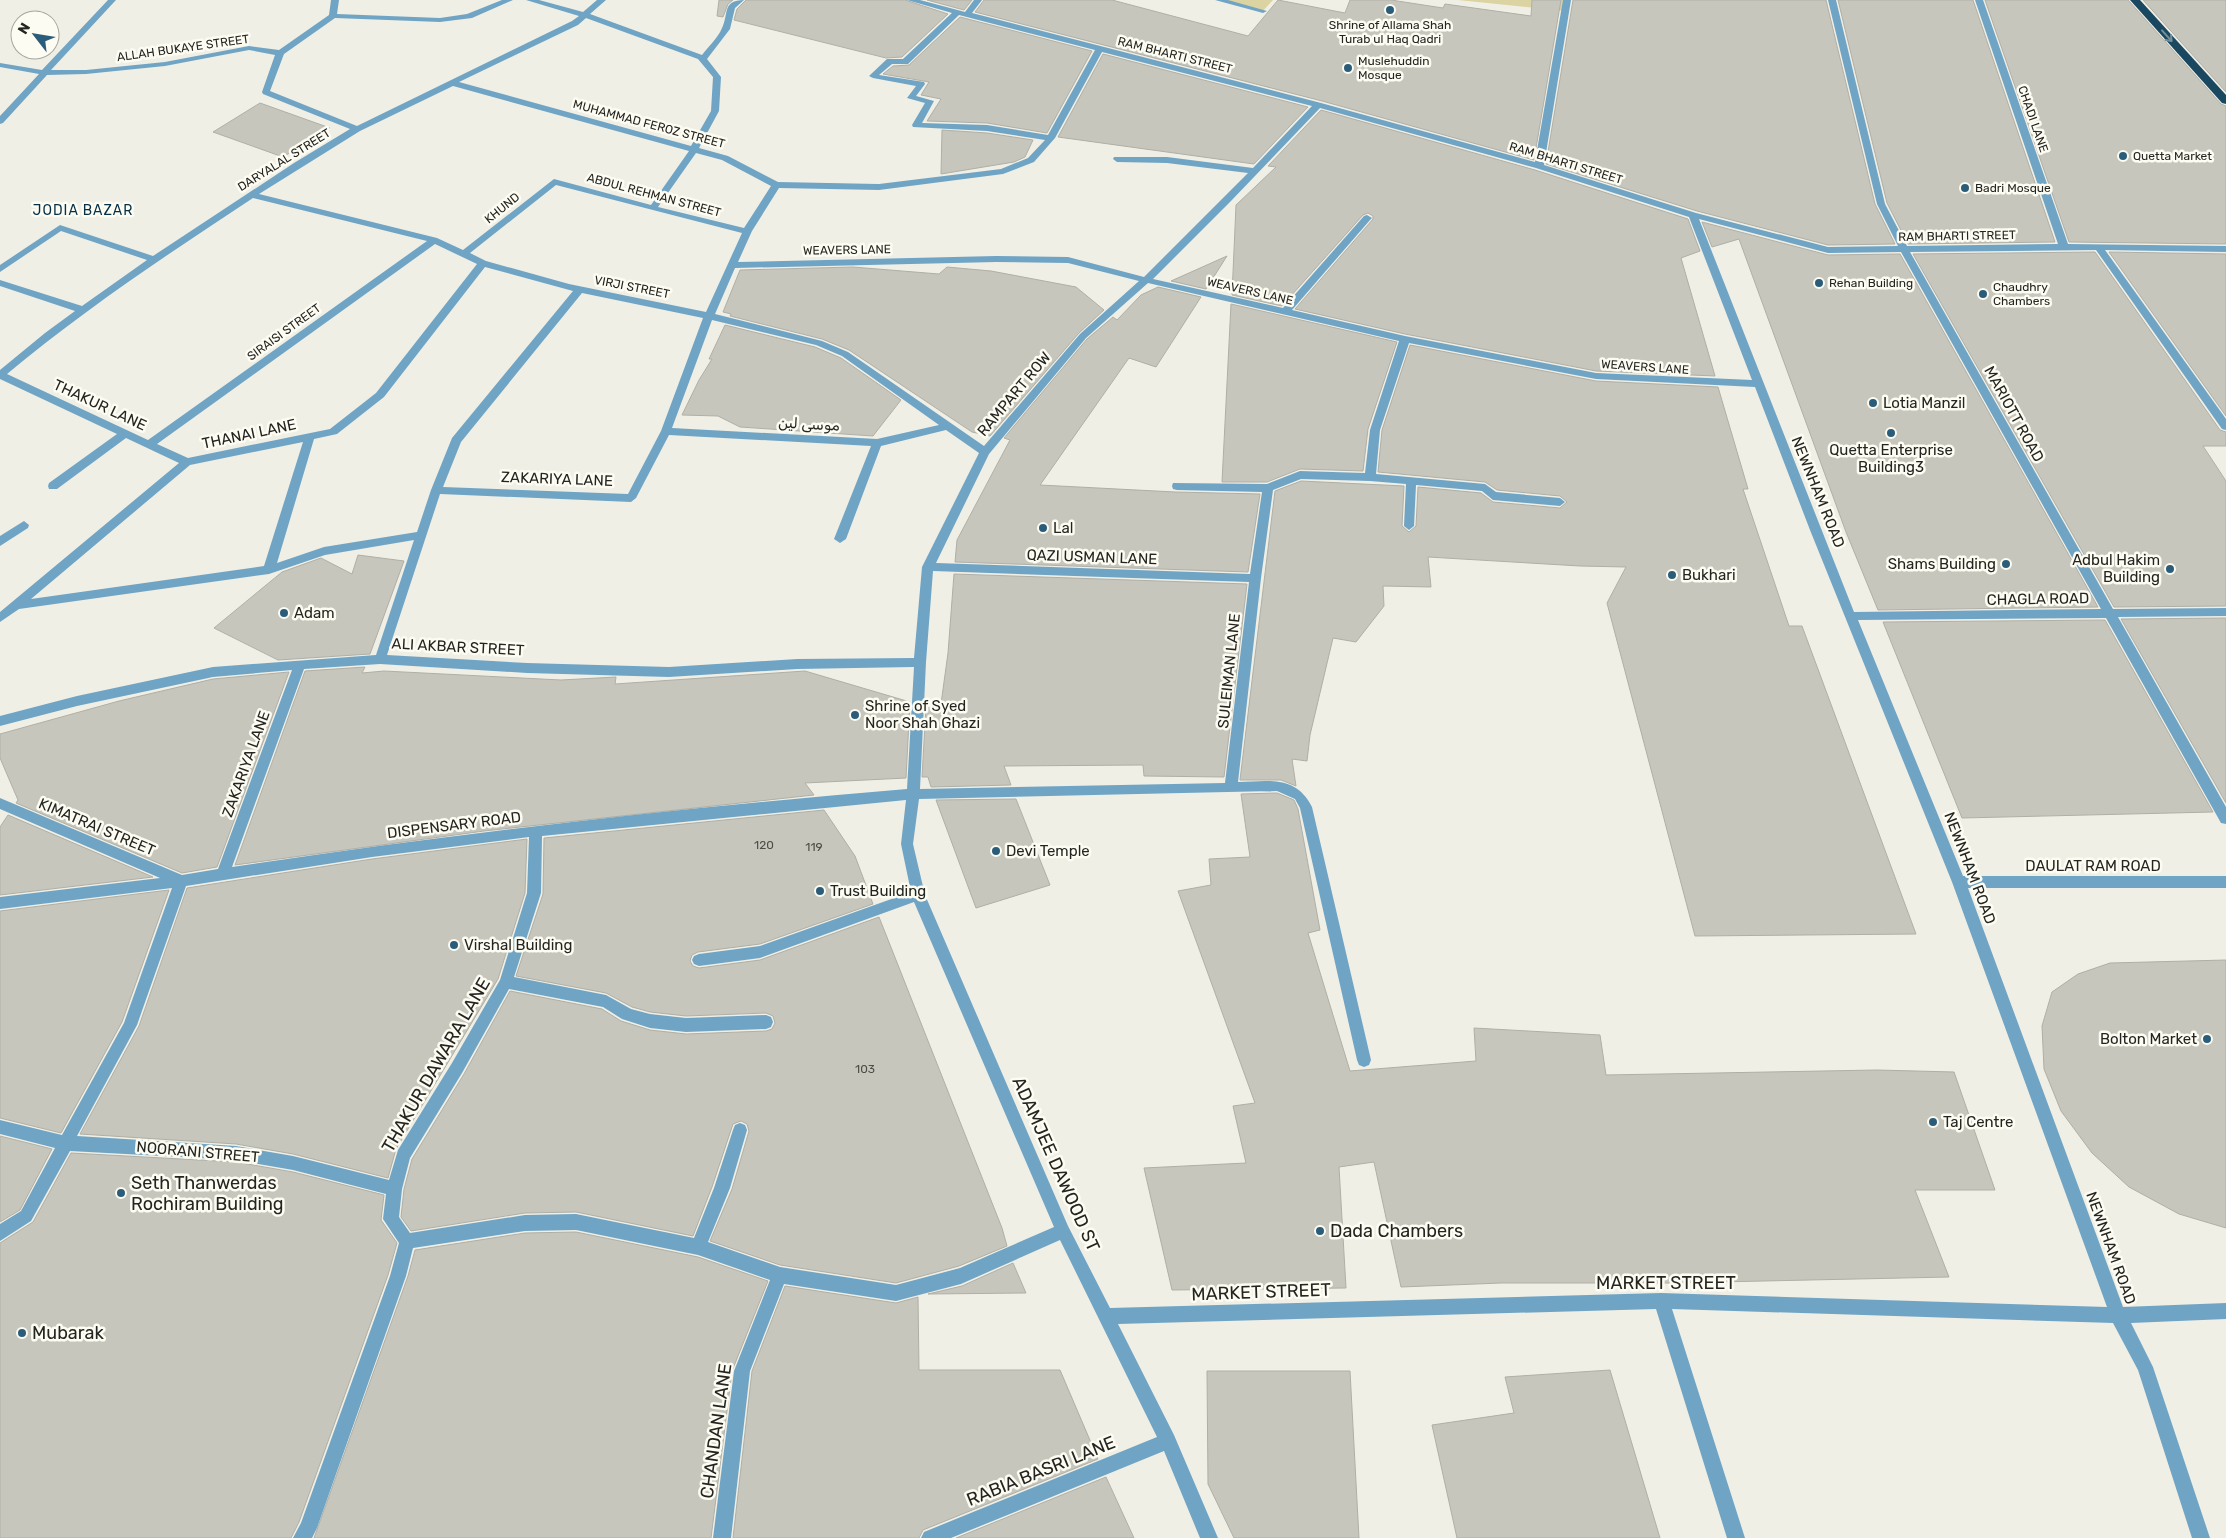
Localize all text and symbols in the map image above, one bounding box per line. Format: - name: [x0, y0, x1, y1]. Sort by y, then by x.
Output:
- marker: Shrine of Allama Shah Turab ul Haq Qadri: [1384, 4, 1396, 16]
- north arrow: [10, 10, 60, 60]
- place label: Shrine of Allama Shah Turab ul Haq Qadri: [1329, 18, 1451, 46]
- text: N: [14, 20, 34, 37]
- one-way arrow: [2162, 30, 2173, 43]
- street label: ALLAH BUKAYE STREET: [116, 32, 250, 64]
- street label: RAM BHARTI STREET: [1116, 34, 1234, 76]
- place label: Muslehuddin Mosque: [1358, 54, 1430, 82]
- marker: Muslehuddin Mosque: [1342, 62, 1354, 74]
- street label: CHADI LANE: [2015, 84, 2051, 154]
- street label: MUHAMMAD FEROZ STREET: [571, 97, 727, 151]
- street label: DARYALAL STREET: [235, 126, 333, 194]
- street label: RAM BHARTI STREET: [1508, 139, 1624, 187]
- place label: Quetta Market: [2133, 149, 2212, 163]
- marker: Quetta Market: [2117, 150, 2129, 162]
- street label: ABDUL REHMAN STREET: [585, 170, 723, 220]
- place label: Badri Mosque: [1975, 181, 2051, 195]
- marker: Badri Mosque: [1959, 182, 1971, 194]
- street label: KHUND: [482, 190, 522, 226]
- district label: JODIA BAZAR: [33, 202, 133, 219]
- street label: RAM BHARTI STREET: [1898, 228, 2016, 244]
- street label: WEAVERS LANE: [803, 242, 891, 258]
- street label: VIRJI STREET: [593, 273, 671, 301]
- street label: WEAVERS LANE: [1205, 274, 1295, 308]
- place label: Rehan Building: [1829, 276, 1913, 290]
- marker: Rehan Building: [1813, 277, 1825, 289]
- place label: Chaudhry Chambers: [1993, 280, 2050, 308]
- marker: Chaudhry Chambers: [1977, 288, 1989, 300]
- street label: SIRAISI STREET: [245, 301, 323, 363]
- street label: RAMPART ROW: [974, 348, 1054, 440]
- street label: WEAVERS LANE: [1601, 357, 1689, 377]
- street label: MARIOTT ROAD: [1980, 363, 2048, 465]
- street label: THAKUR LANE: [51, 376, 149, 434]
- place label: Lotia Manzil: [1883, 394, 1965, 412]
- marker: Lotia Manzil: [1867, 397, 1879, 409]
- street label: موسی لین: [778, 413, 840, 435]
- street label: THANAI LANE: [200, 415, 298, 453]
- marker: Quetta Enterprise Building3: [1885, 427, 1897, 439]
- street label: NEWNHAM ROAD: [1787, 434, 1849, 550]
- place label: Quetta Enterprise Building3: [1829, 441, 1953, 476]
- street label: ZAKARIYA LANE: [501, 468, 613, 490]
- place label: Lal: [1053, 519, 1073, 537]
- marker: Lal: [1037, 522, 1049, 534]
- street label: QAZI USMAN LANE: [1026, 546, 1158, 568]
- place label: Adbul Hakim Building: [2072, 551, 2160, 586]
- place label: Shams Building: [1888, 555, 1996, 573]
- marker: Shams Building: [2000, 558, 2012, 570]
- marker: Adbul Hakim Building: [2164, 563, 2176, 575]
- place label: Bukhari: [1682, 566, 1736, 584]
- marker: Bukhari: [1666, 569, 1678, 581]
- street label: CHAGLA ROAD: [1986, 589, 2090, 609]
- place label: Adam: [294, 604, 335, 622]
- marker: Adam: [278, 607, 290, 619]
- street label: SULEIMAN LANE: [1214, 613, 1244, 729]
- street label: ALI AKBAR STREET: [391, 635, 525, 659]
- place label: Shrine of Syed Noor Shah Ghazi: [865, 697, 980, 732]
- street label: ZAKARIYA LANE: [218, 708, 274, 820]
- marker: Shrine of Syed Noor Shah Ghazi: [849, 709, 861, 721]
- street label: KIMATRAI STREET: [36, 794, 158, 860]
- street label: DISPENSARY ROAD: [386, 808, 522, 842]
- street label: NEWNHAM ROAD: [1940, 809, 2000, 927]
- house number: 120: [754, 838, 774, 852]
- house number: 119: [805, 840, 823, 854]
- place label: Devi Temple: [1006, 842, 1090, 860]
- marker: Devi Temple: [990, 845, 1002, 857]
- street label: DAULAT RAM ROAD: [2025, 857, 2161, 875]
- place label: Trust Building: [830, 882, 926, 900]
- marker: Trust Building: [814, 885, 826, 897]
- place label: Virshal Building: [464, 936, 572, 954]
- marker: Virshal Building: [448, 939, 460, 951]
- street label: THAKUR DAWARA LANE: [377, 974, 495, 1156]
- place label: Bolton Market: [2100, 1030, 2197, 1048]
- marker: Bolton Market: [2201, 1033, 2213, 1045]
- house number: 103: [855, 1062, 875, 1076]
- street label: ADAMJEE DAWOOD ST: [1008, 1073, 1104, 1255]
- place label: Taj Centre: [1943, 1113, 2013, 1131]
- marker: Taj Centre: [1927, 1116, 1939, 1128]
- street label: NOORANI STREET: [136, 1138, 261, 1166]
- place label: Seth Thanwerdas Rochiram Building: [131, 1172, 284, 1215]
- marker: Seth Thanwerdas Rochiram Building: [115, 1187, 127, 1199]
- street label: NEWNHAM ROAD: [2082, 1189, 2140, 1307]
- place label: Dada Chambers: [1330, 1220, 1463, 1242]
- marker: Dada Chambers: [1314, 1225, 1326, 1237]
- street label: MARKET STREET: [1596, 1272, 1736, 1294]
- street label: MARKET STREET: [1191, 1279, 1331, 1305]
- place label: Mubarak: [32, 1322, 104, 1344]
- marker: Mubarak: [16, 1327, 28, 1339]
- street label: CHANDAN LANE: [696, 1362, 736, 1500]
- street label: RABIA BASRI LANE: [963, 1431, 1119, 1511]

